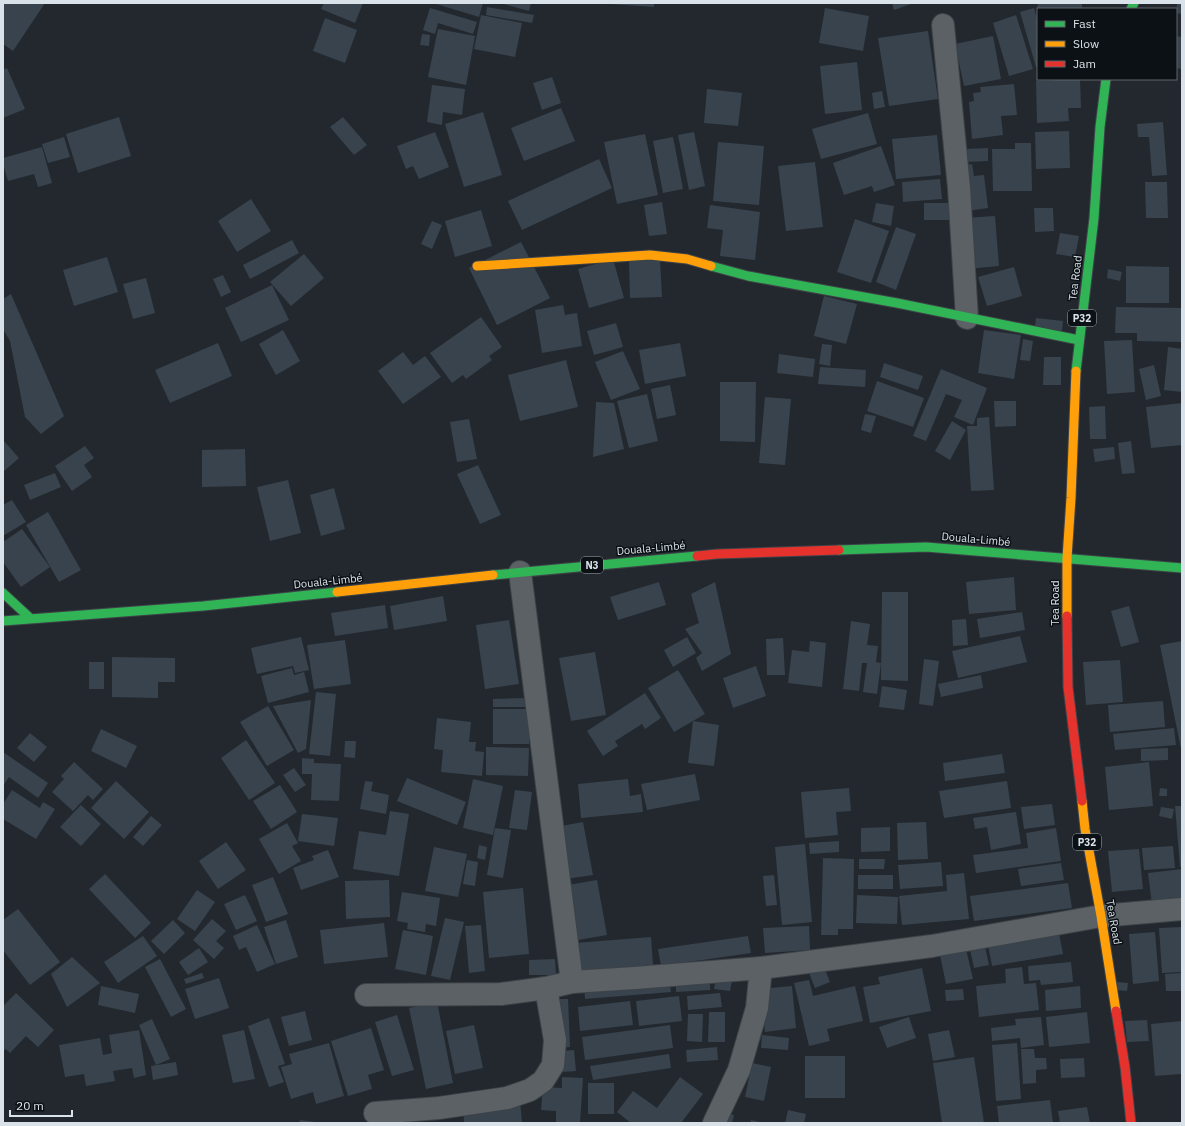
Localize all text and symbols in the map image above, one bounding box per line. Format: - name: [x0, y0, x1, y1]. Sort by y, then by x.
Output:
- legend: [1037, 8, 1177, 80]
- text: Fast: [1073, 16, 1096, 31]
- text: Slow: [1073, 36, 1099, 51]
- text: Jam: [1073, 56, 1096, 71]
- street label: Tea Road: [1065, 255, 1085, 301]
- road number: P32: [1068, 310, 1096, 326]
- street label: Douala-Limbé: [941, 529, 1011, 549]
- street label: Douala-Limbé: [616, 538, 686, 558]
- road number: N3: [581, 557, 603, 573]
- street label: Douala-Limbé: [293, 570, 363, 592]
- street label: Tea Road: [1048, 580, 1062, 626]
- road number: P32: [1073, 834, 1101, 850]
- street label: Tea Road: [1103, 898, 1125, 946]
- scale bar: [10, 1092, 72, 1118]
- text: 20 m: [16, 1098, 44, 1113]

